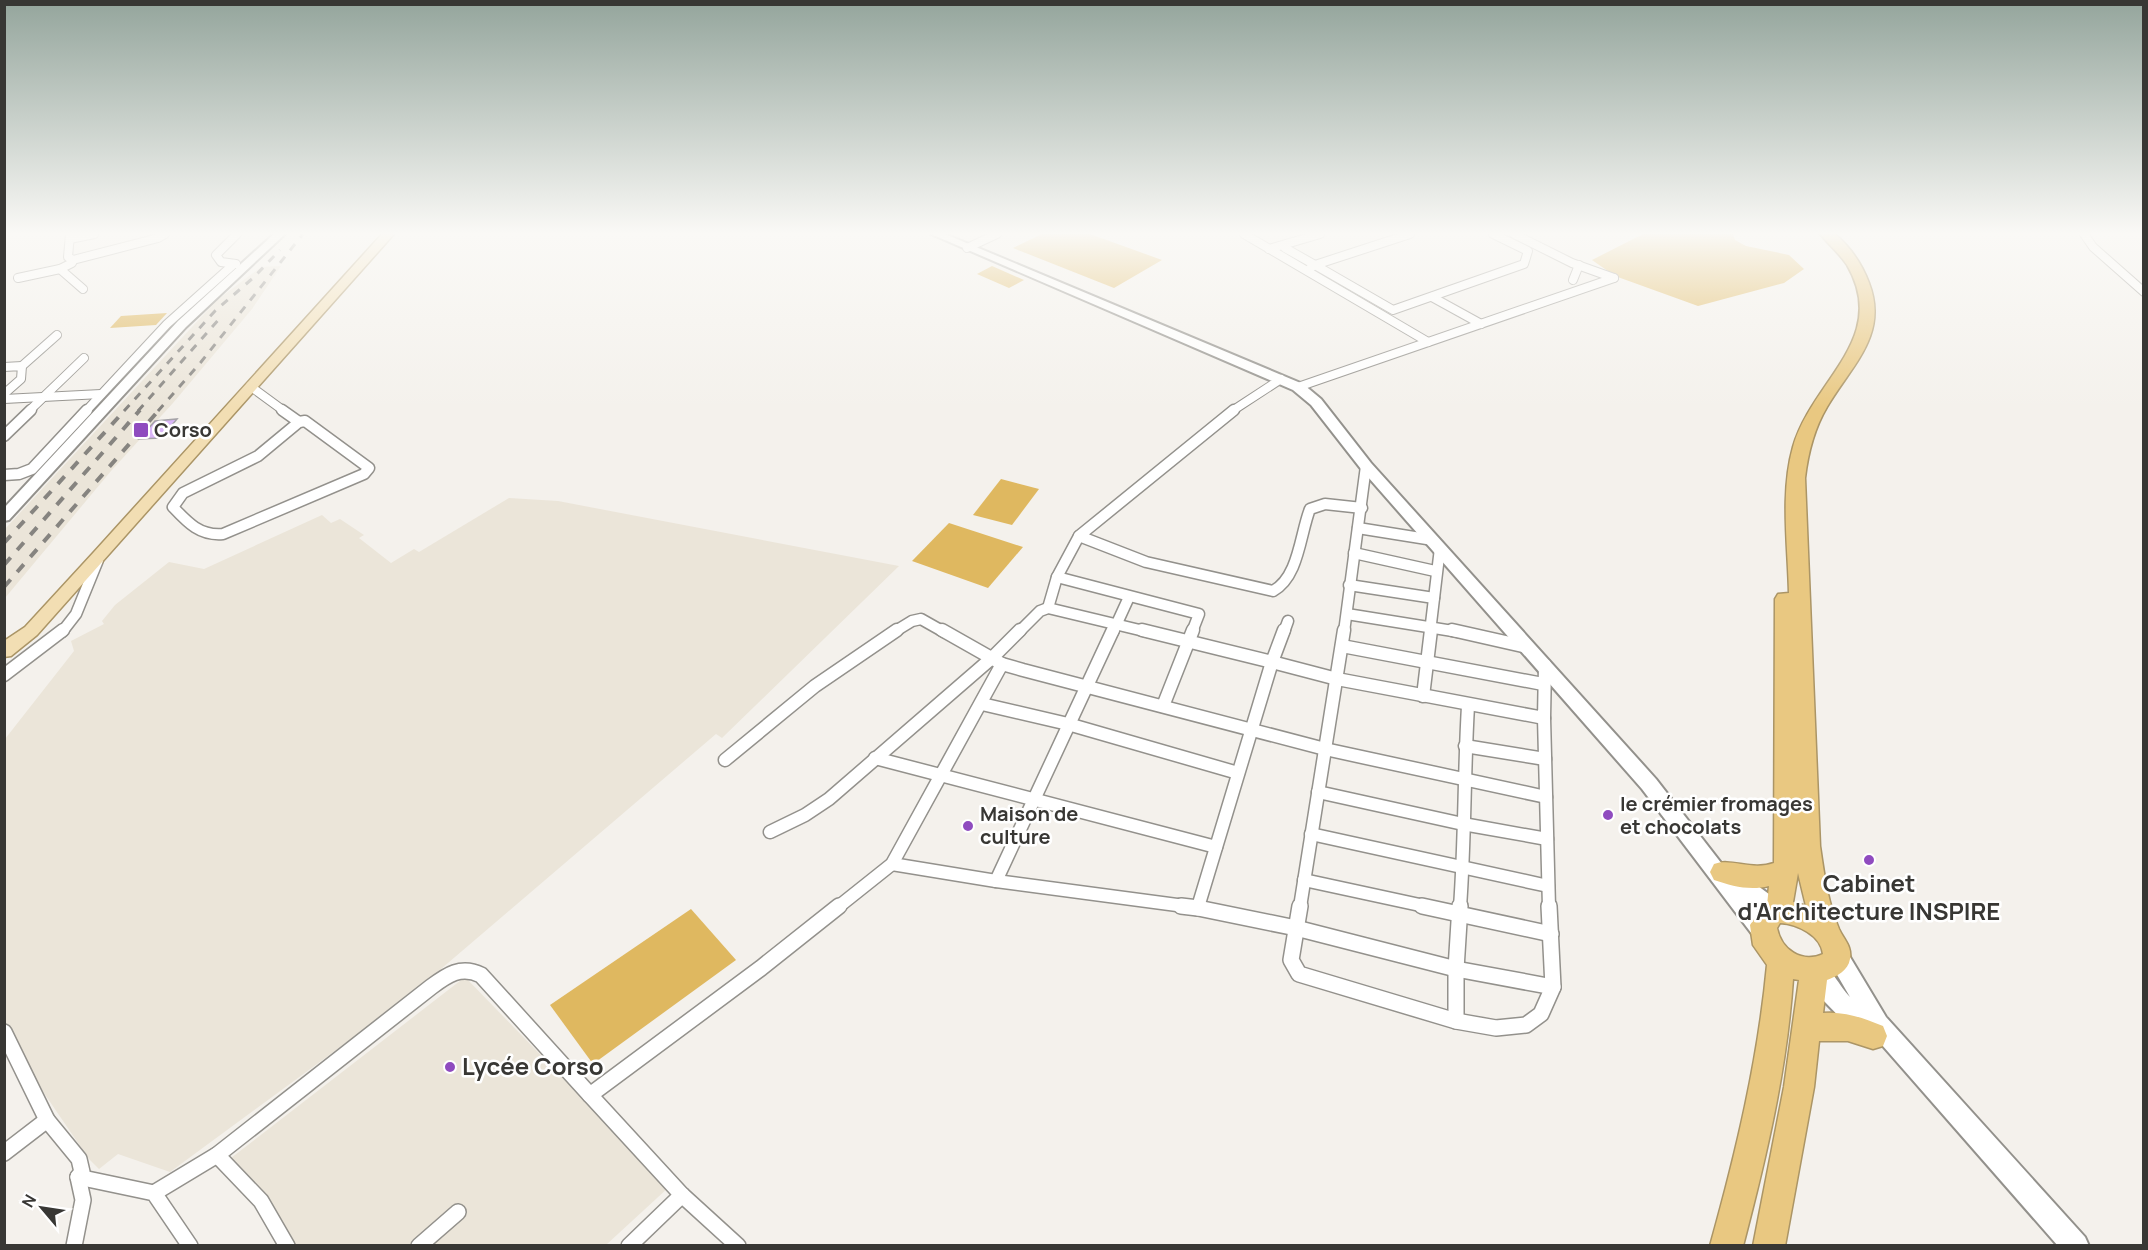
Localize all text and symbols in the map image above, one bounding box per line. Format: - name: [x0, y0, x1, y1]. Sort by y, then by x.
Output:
- place label: Corso: [154, 416, 212, 443]
- marker: Corso: [132, 421, 150, 439]
- place label: le crémier fromages et chocolats: [1620, 790, 1813, 840]
- place label: Maison de culture: [980, 800, 1078, 850]
- marker: le crémier fromages et chocolats: [1601, 808, 1615, 822]
- marker: Maison de culture: [961, 819, 975, 833]
- marker: Cabinet d'Architecture INSPIRE: [1862, 853, 1876, 867]
- place label: Cabinet d'Architecture INSPIRE: [1738, 866, 2000, 927]
- place label: Lycée Corso: [462, 1049, 604, 1082]
- marker: Lycée Corso: [443, 1060, 457, 1074]
- north arrow: [12, 1178, 72, 1238]
- text: N: [16, 1190, 41, 1211]

